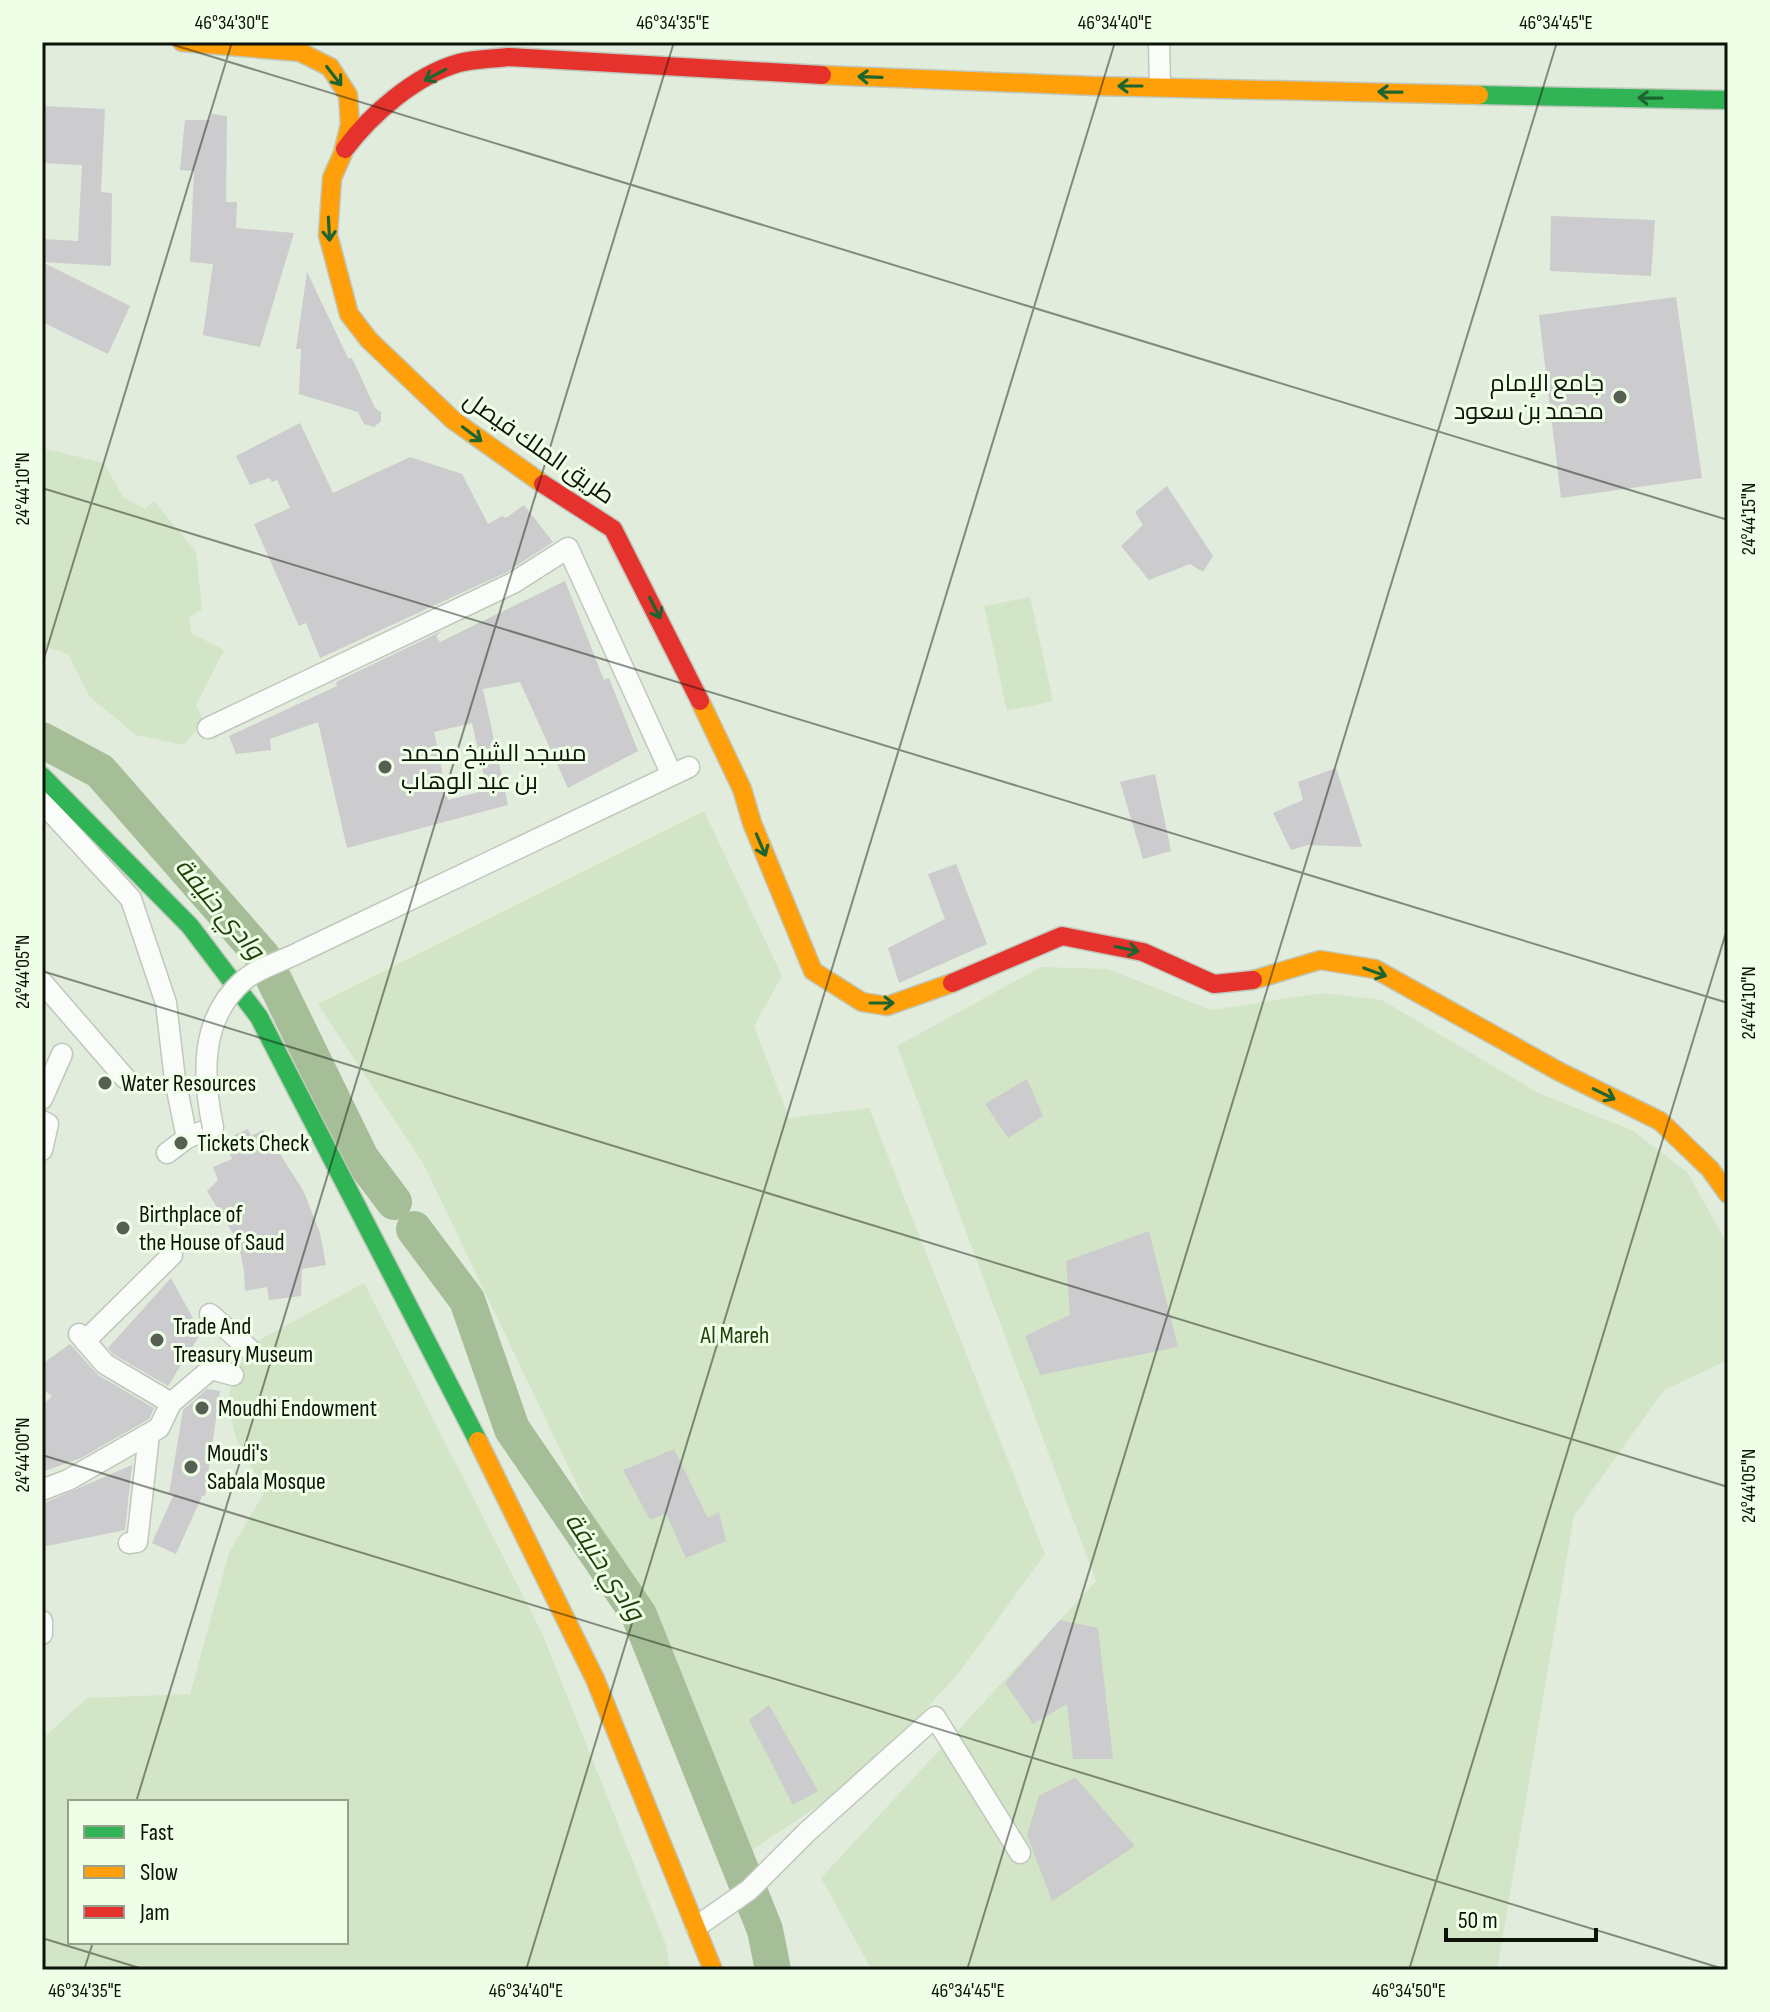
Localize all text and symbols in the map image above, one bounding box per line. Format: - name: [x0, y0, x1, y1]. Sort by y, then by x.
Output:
- text: 46°34'30"E: [195, 11, 269, 35]
- text: 46°34'35"E: [636, 11, 710, 35]
- text: 46°34'40"E: [1078, 11, 1152, 35]
- text: 46°34'45"E: [1519, 11, 1593, 35]
- one-way arrow: [326, 65, 343, 86]
- one-way arrow: [423, 68, 447, 83]
- one-way arrow: [857, 69, 884, 84]
- one-way arrow: [1117, 78, 1144, 94]
- one-way arrow: [1377, 84, 1404, 99]
- one-way arrow: [1637, 90, 1664, 105]
- one-way arrow: [322, 215, 337, 242]
- place label: جامع الإمام محمد بن سعود: [1454, 369, 1604, 426]
- street label: طريق الملك فيصل: [458, 385, 620, 511]
- marker: جامع الإمام محمد بن سعود: [1611, 388, 1629, 406]
- one-way arrow: [461, 425, 482, 442]
- text: 24°44'10"N: [11, 452, 35, 526]
- text: 24°44'15"N: [1737, 483, 1761, 555]
- one-way arrow: [648, 596, 663, 620]
- place label: مسجد الشيخ محمد بن عبد الوهاب: [401, 739, 587, 796]
- marker: مسجد الشيخ محمد بن عبد الوهاب: [376, 758, 394, 776]
- one-way arrow: [755, 832, 769, 857]
- water label: وادي حنيفة: [165, 852, 271, 970]
- text: 24°44'05"N: [11, 935, 35, 1009]
- one-way arrow: [1114, 942, 1140, 957]
- one-way arrow: [1362, 965, 1387, 980]
- text: 24°44'10"N: [1737, 966, 1761, 1040]
- one-way arrow: [869, 995, 895, 1011]
- place label: Water Resources: [121, 1069, 256, 1098]
- marker: Water Resources: [96, 1074, 114, 1092]
- one-way arrow: [1592, 1087, 1616, 1102]
- place label: Tickets Check: [197, 1129, 309, 1158]
- marker: Tickets Check: [172, 1134, 190, 1152]
- place label: Birthplace of the House of Saud: [139, 1200, 285, 1257]
- marker: Birthplace of the House of Saud: [114, 1219, 132, 1237]
- place label: Trade And Treasury Museum: [173, 1312, 313, 1369]
- park label: Al Mareh: [700, 1321, 769, 1350]
- marker: Trade And Treasury Museum: [148, 1331, 166, 1349]
- place label: Moudhi Endowment: [218, 1394, 377, 1423]
- marker: Moudhi Endowment: [193, 1399, 211, 1417]
- text: 24°44'00"N: [11, 1417, 35, 1493]
- place label: Moudi's Sabala Mosque: [207, 1439, 326, 1496]
- text: 24°44'05"N: [1737, 1449, 1761, 1523]
- marker: Moudi's Sabala Mosque: [182, 1458, 200, 1476]
- water label: وادي حنيفة: [554, 1507, 651, 1631]
- legend: [68, 1800, 348, 1944]
- text: Fast: [140, 1818, 174, 1847]
- text: Slow: [140, 1858, 178, 1887]
- scale bar: [1446, 1892, 1596, 1942]
- text: Jam: [139, 1898, 170, 1927]
- text: 50 m: [1458, 1906, 1498, 1935]
- text: 46°34'35"E: [48, 1979, 122, 2003]
- text: 46°34'40"E: [489, 1979, 563, 2003]
- text: 46°34'45"E: [931, 1979, 1005, 2003]
- text: 46°34'50"E: [1372, 1979, 1446, 2003]

